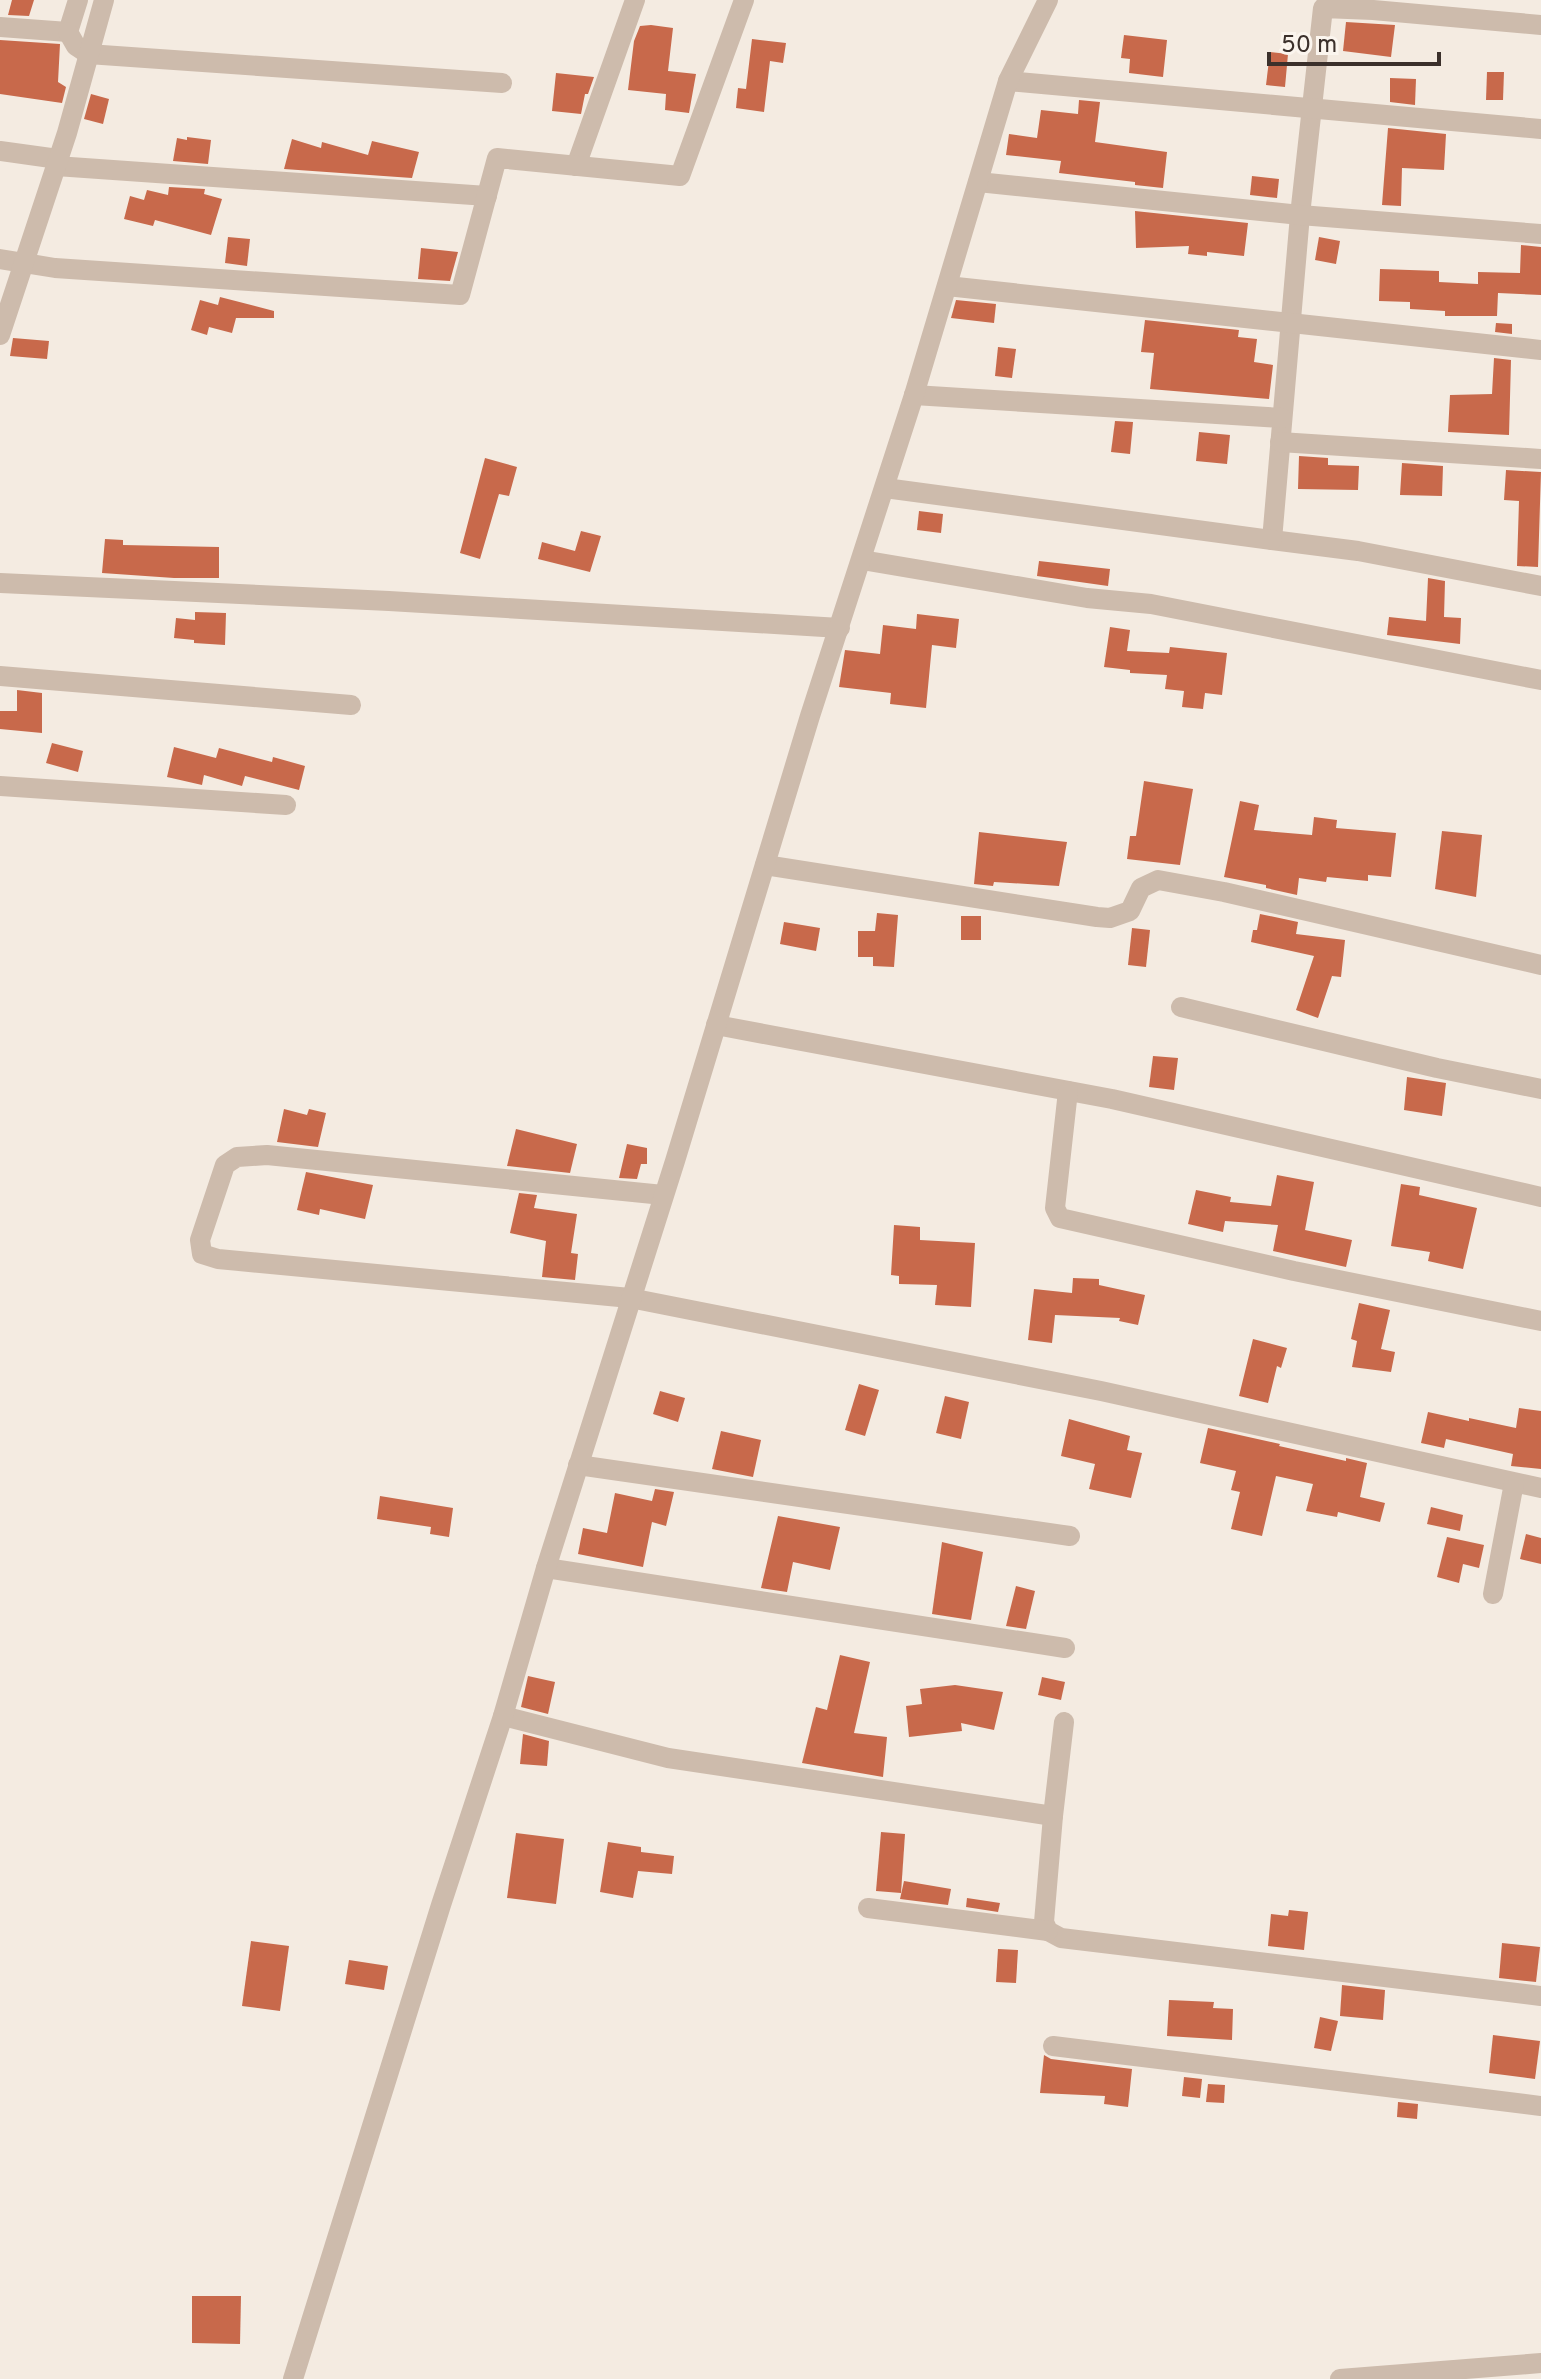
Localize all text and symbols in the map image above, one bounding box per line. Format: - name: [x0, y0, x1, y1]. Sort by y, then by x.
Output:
- scale bar: [1269, 16, 1439, 66]
- text: 50 m: [1281, 31, 1337, 61]

